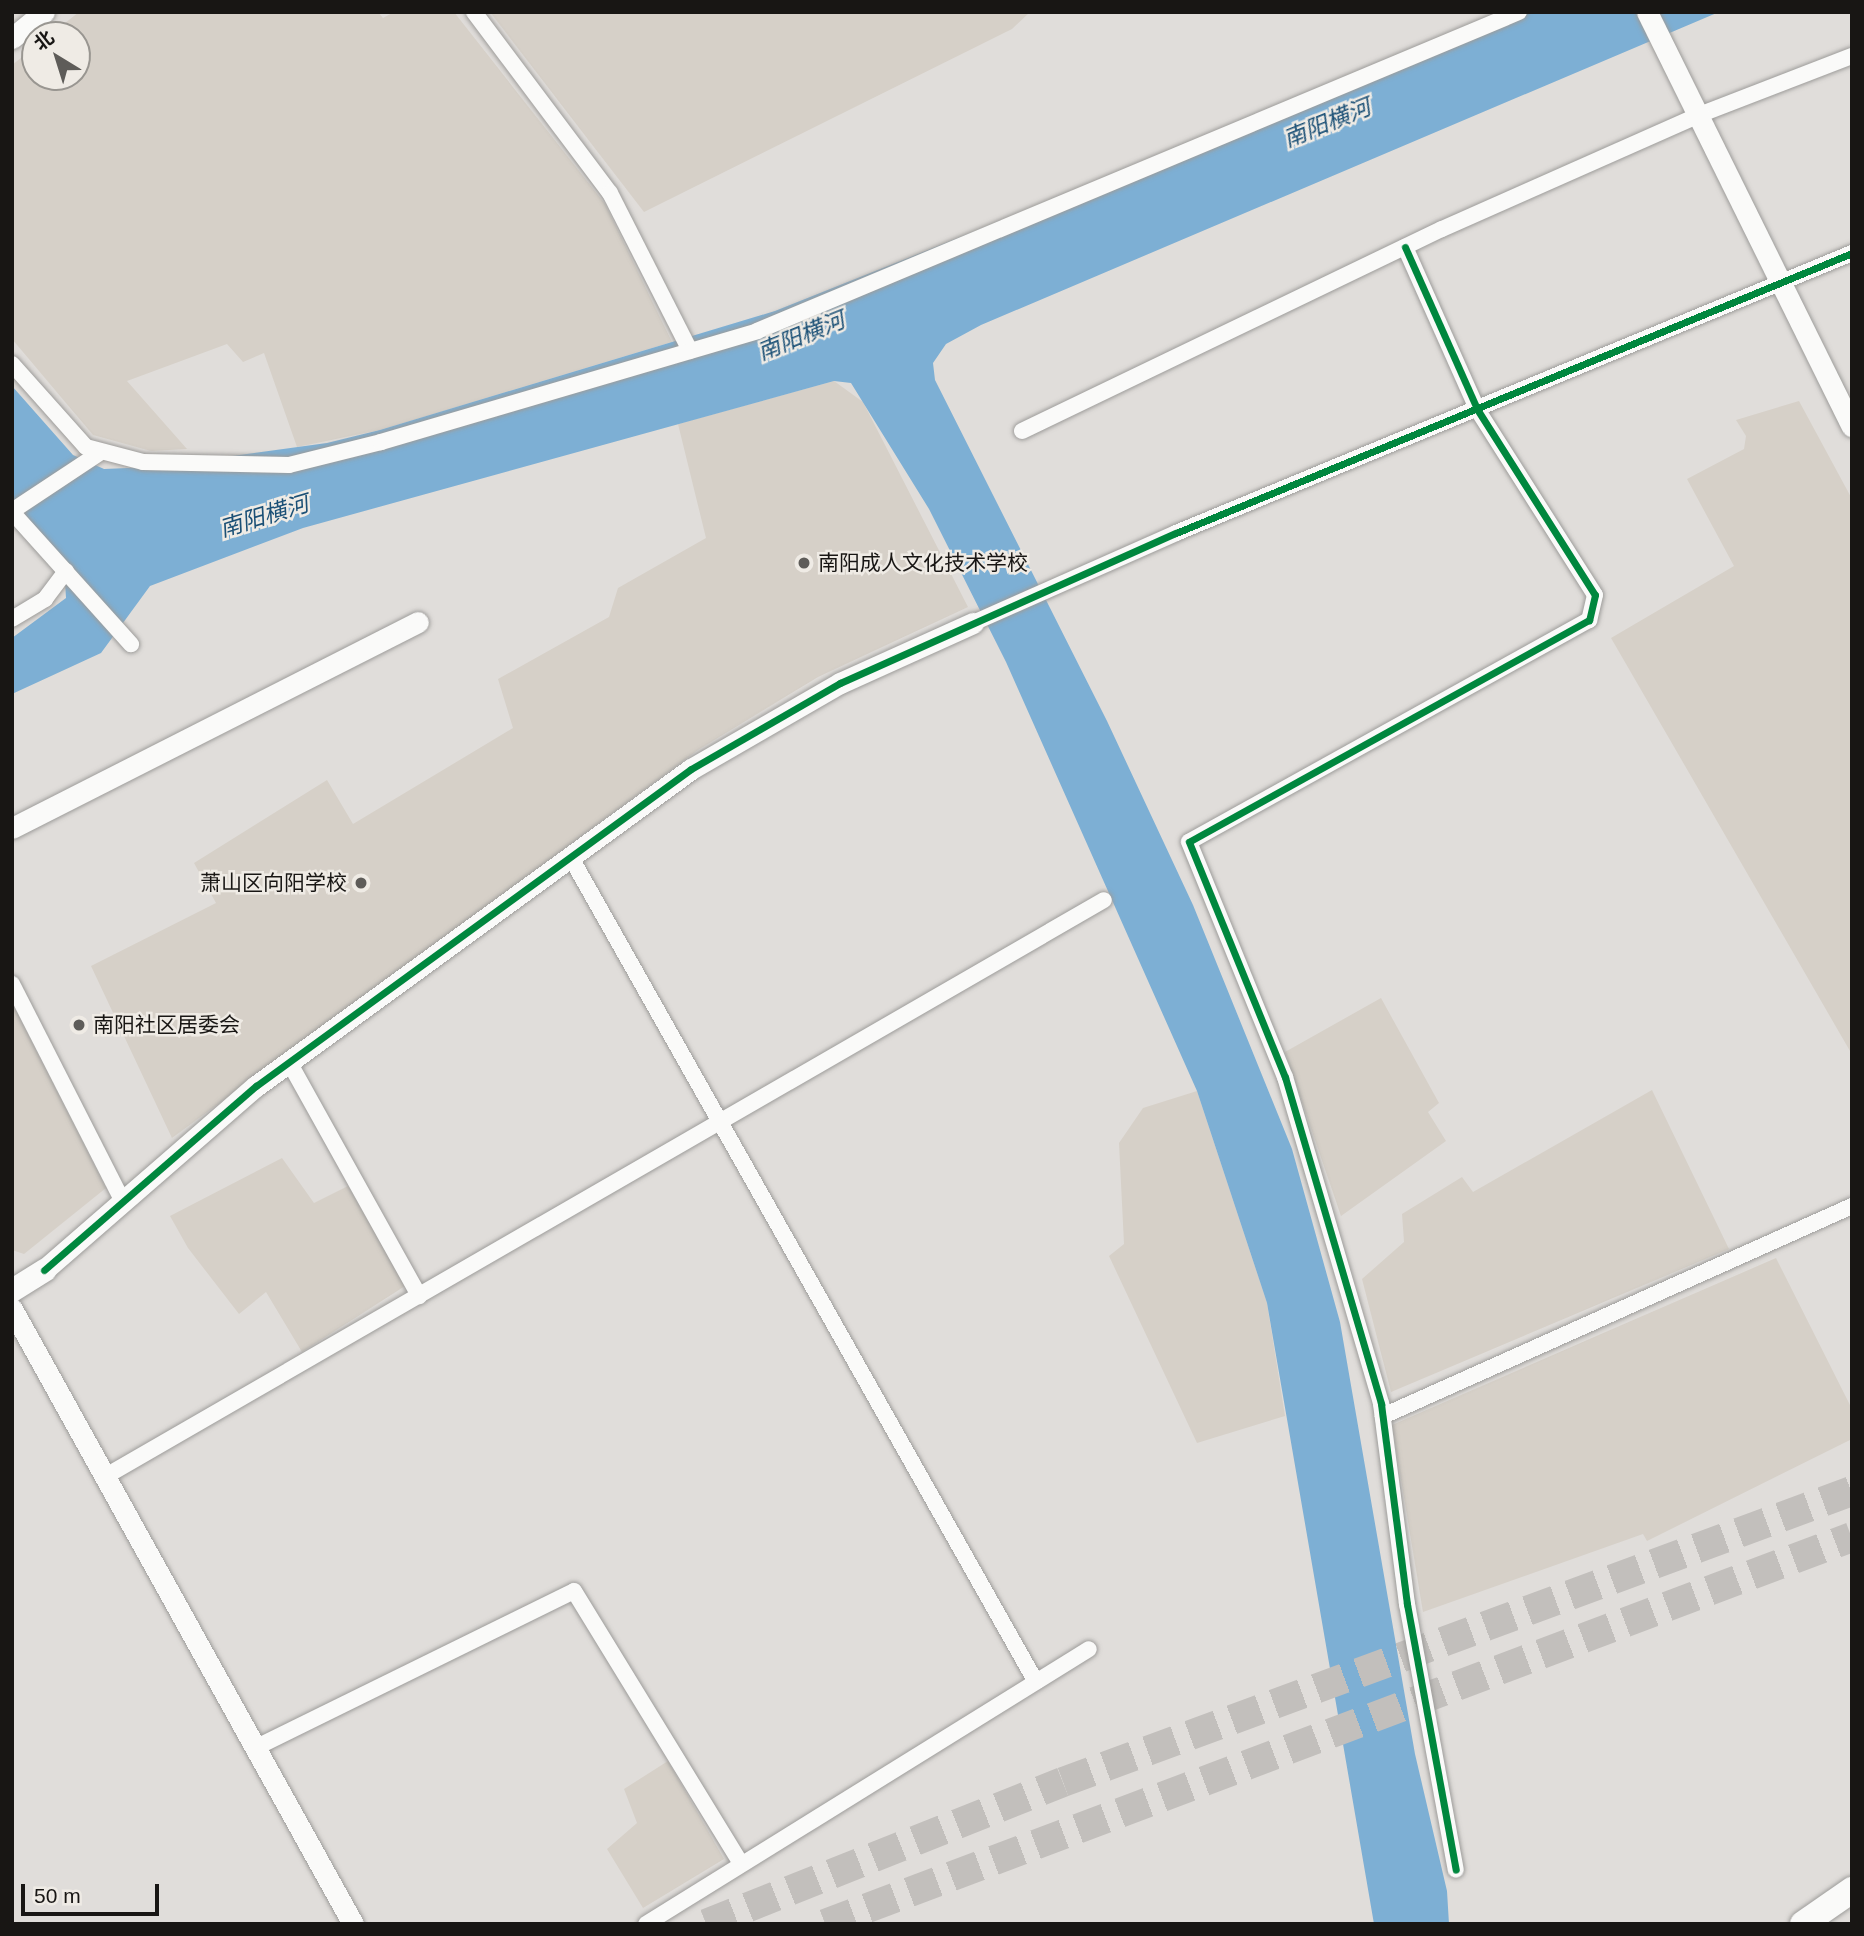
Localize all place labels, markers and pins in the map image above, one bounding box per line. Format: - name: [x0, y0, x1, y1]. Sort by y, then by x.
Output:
- place label: 南阳成人文化技术学校: [818, 550, 1028, 576]
- marker: 南阳成人文化技术学校: [796, 555, 812, 571]
- place label: 萧山区向阳学校: [200, 870, 347, 896]
- marker: 萧山区向阳学校: [353, 875, 369, 891]
- place label: 南阳社区居委会: [93, 1012, 240, 1038]
- marker: 南阳社区居委会: [71, 1017, 87, 1033]

